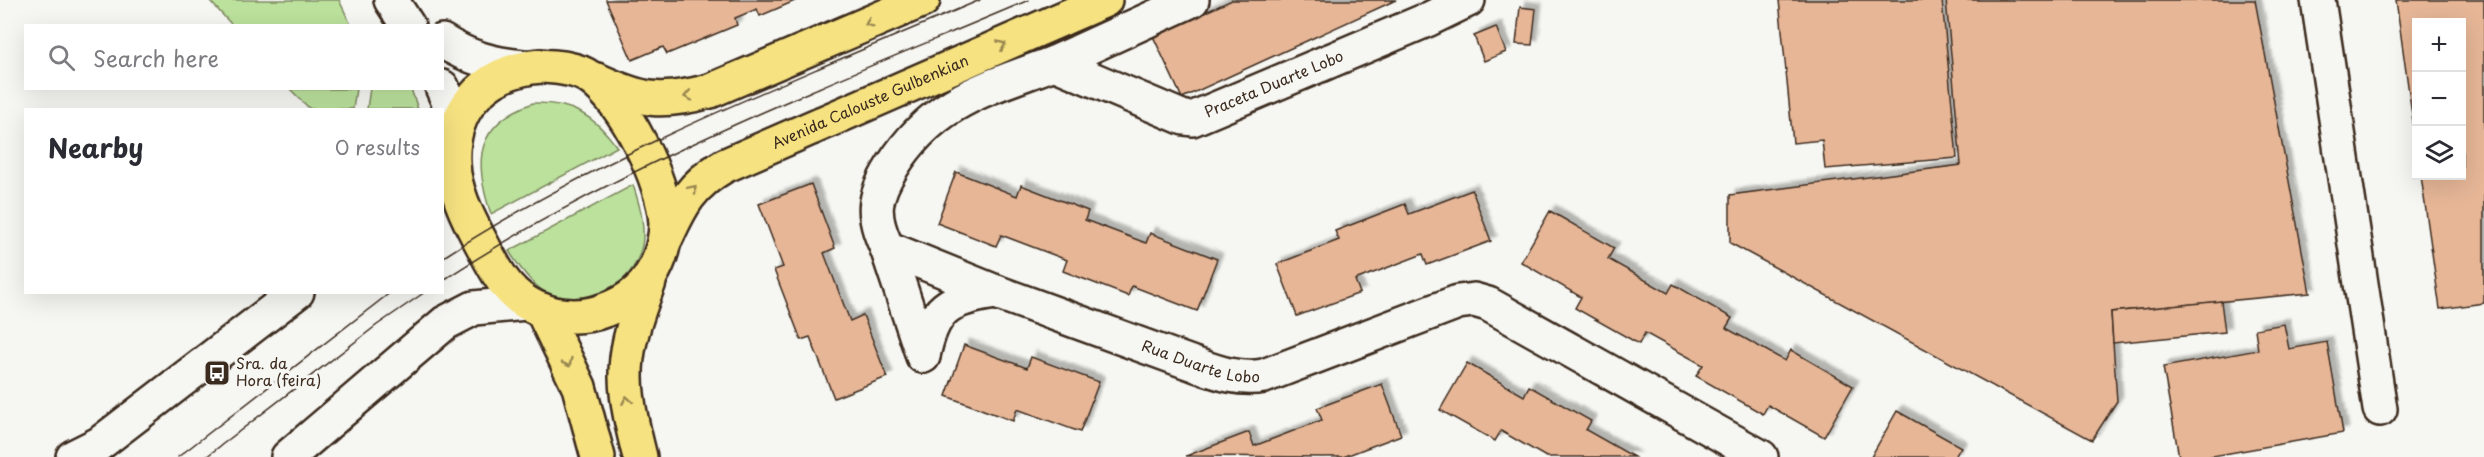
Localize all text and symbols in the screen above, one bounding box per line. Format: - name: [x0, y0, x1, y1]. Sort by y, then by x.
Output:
- one-way arrow: [864, 16, 875, 28]
- map controls: [2412, 18, 2466, 180]
- button: +: [2412, 18, 2466, 72]
- search box: [24, 24, 444, 90]
- one-way arrow: [995, 40, 1006, 52]
- icon: search: [45, 41, 78, 74]
- text: Search here: [93, 41, 219, 74]
- street label: Praceta Duarte Lobo: [1200, 43, 1347, 123]
- street label: Avenida Calouste Gulbenkian: [768, 48, 972, 154]
- button: −: [2412, 72, 2466, 126]
- one-way arrow: [684, 89, 694, 102]
- button: layers: [2412, 126, 2466, 180]
- text: Nearby: [48, 128, 143, 167]
- text: 0 results: [335, 132, 420, 162]
- one-way arrow: [686, 185, 697, 196]
- street label: Rua Duarte Lobo: [1139, 333, 1260, 387]
- place label: Sra. da Hora (feira): [236, 351, 321, 391]
- one-way arrow: [561, 357, 572, 367]
- bus stop icon: Sra. da Hora (feira): [202, 358, 232, 388]
- one-way arrow: [621, 395, 634, 405]

